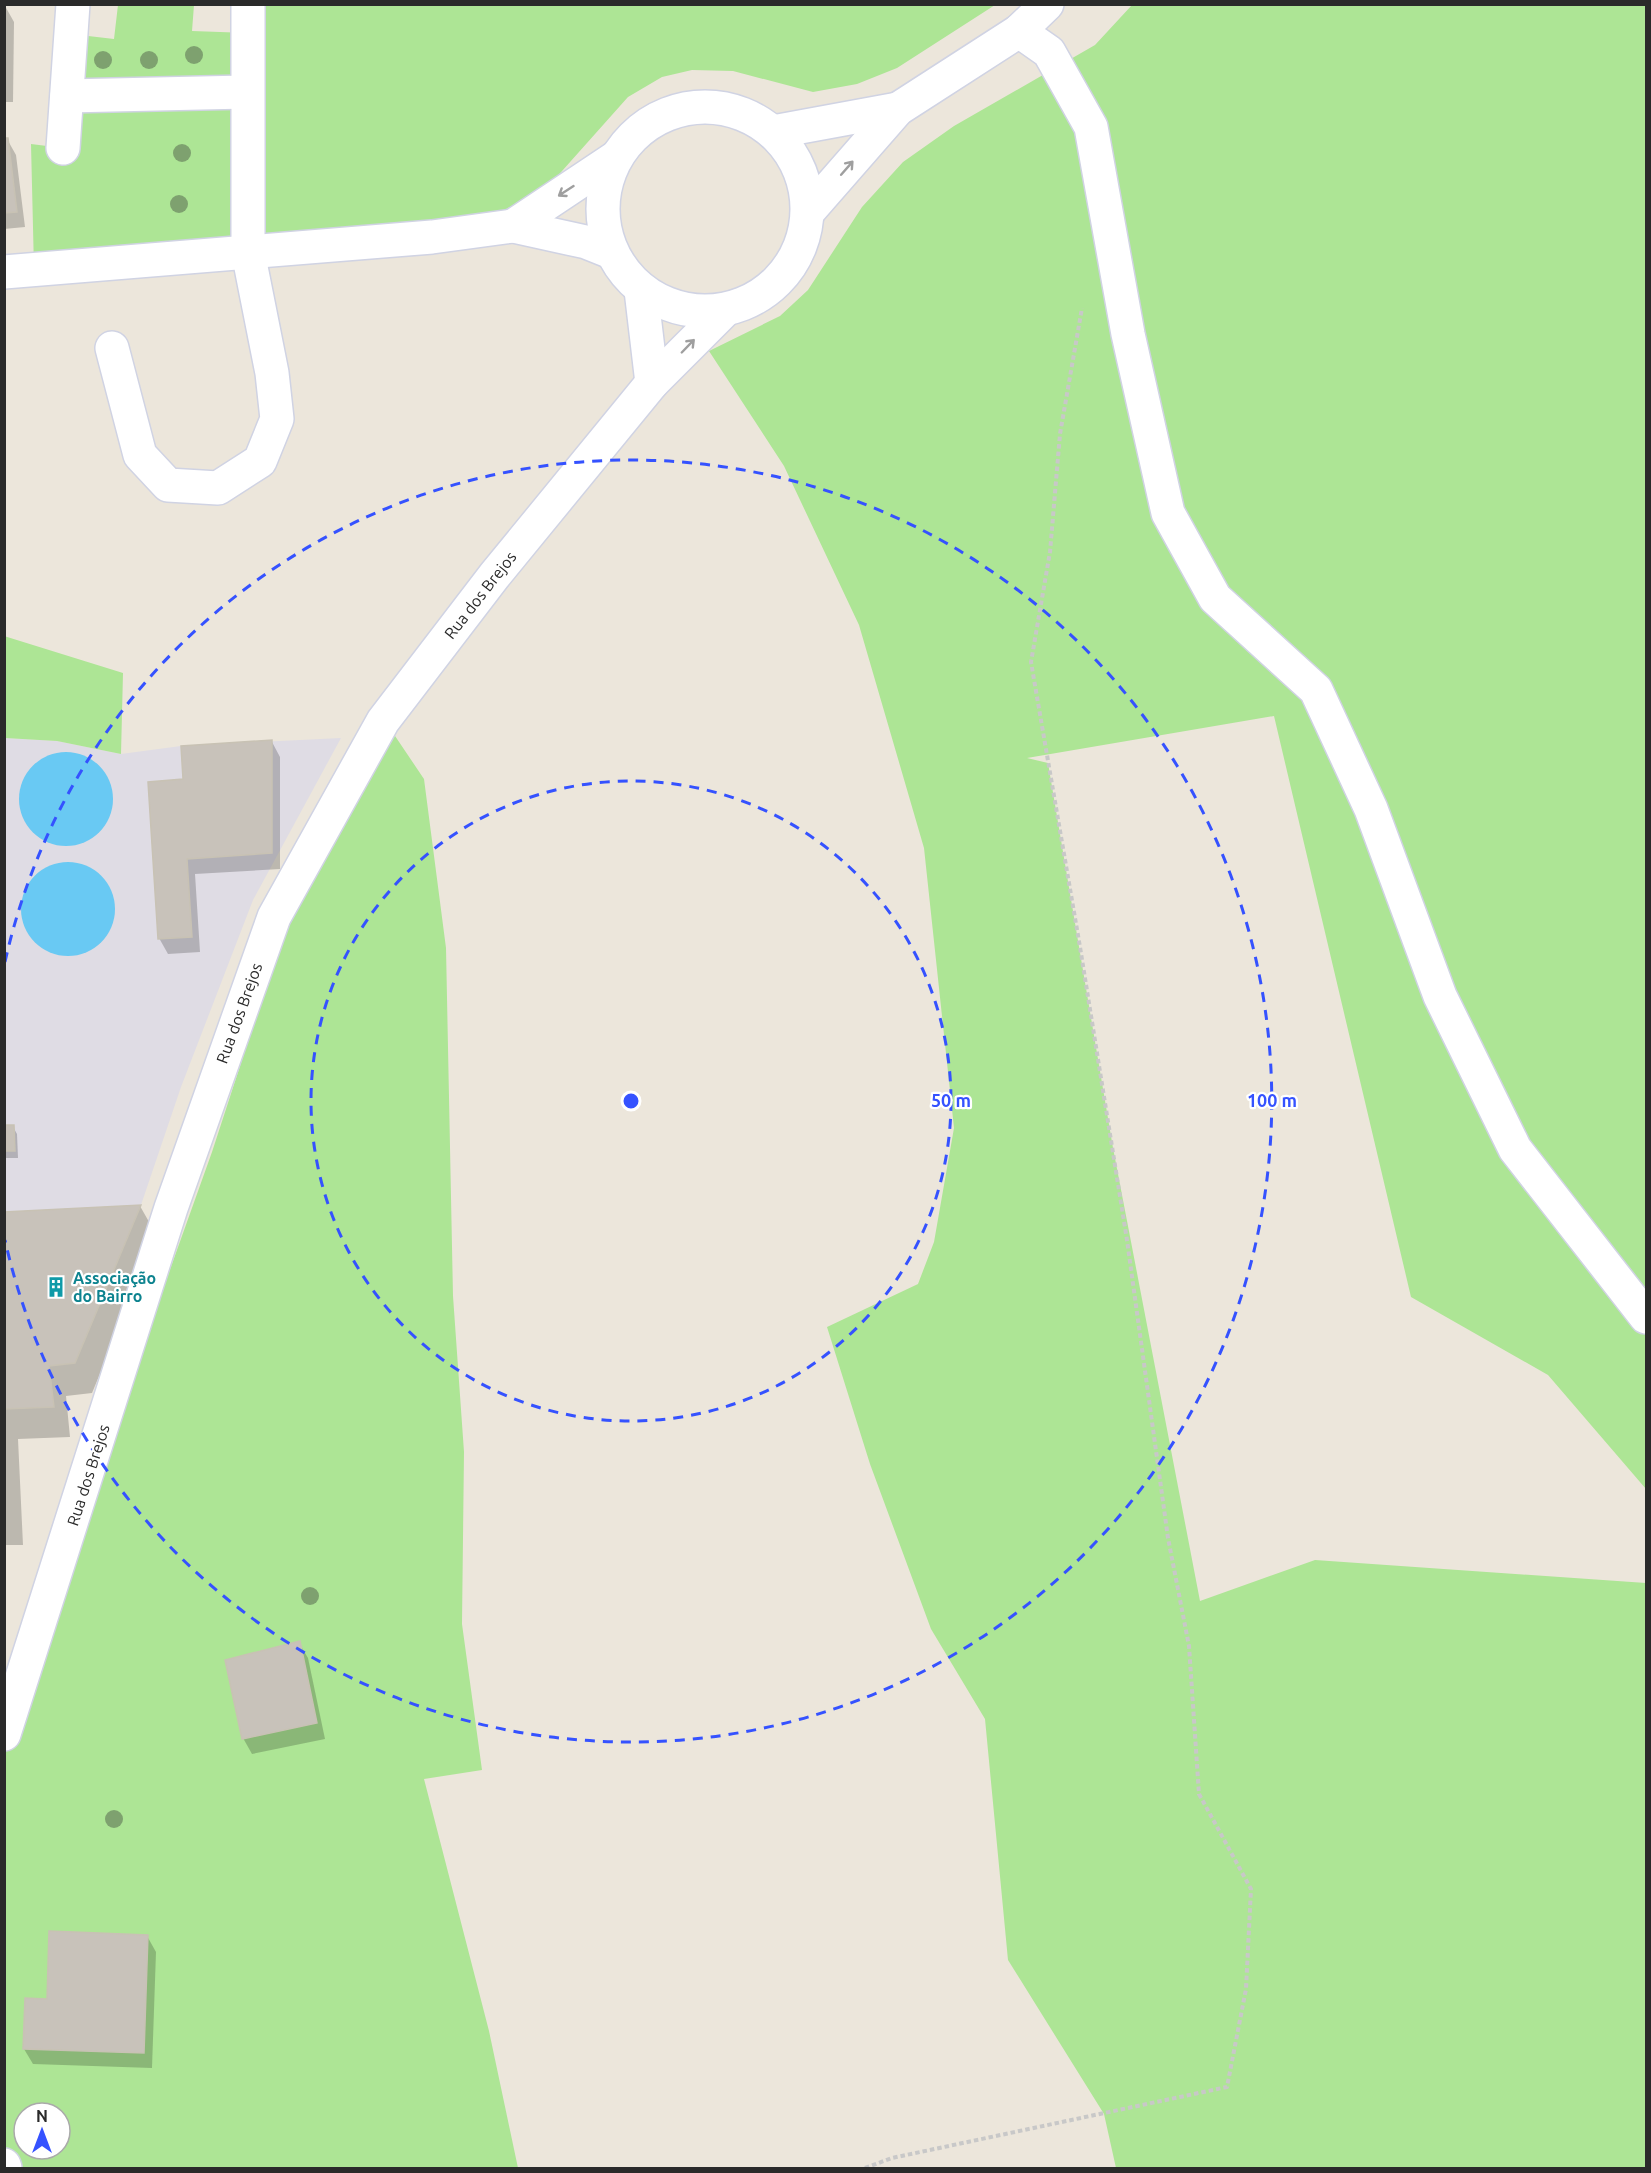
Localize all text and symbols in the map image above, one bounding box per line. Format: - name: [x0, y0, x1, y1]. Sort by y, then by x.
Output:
- one-way arrow: [840, 161, 854, 176]
- one-way arrow: [558, 184, 575, 197]
- one-way arrow: [680, 339, 695, 354]
- street label: Rua dos Brejos: [440, 548, 520, 642]
- street label: Rua dos Brejos: [212, 960, 266, 1066]
- text: 50 m: [931, 1090, 971, 1110]
- text: 100 m: [1247, 1090, 1297, 1110]
- centre of rings: [621, 1091, 641, 1111]
- place label: Associação do Bairro: [73, 1269, 156, 1305]
- building icon: Associação do Bairro: [44, 1275, 68, 1299]
- street label: Rua dos Brejos: [63, 1422, 113, 1528]
- north arrow: [12, 2101, 72, 2161]
- text: N: [36, 2107, 48, 2125]

